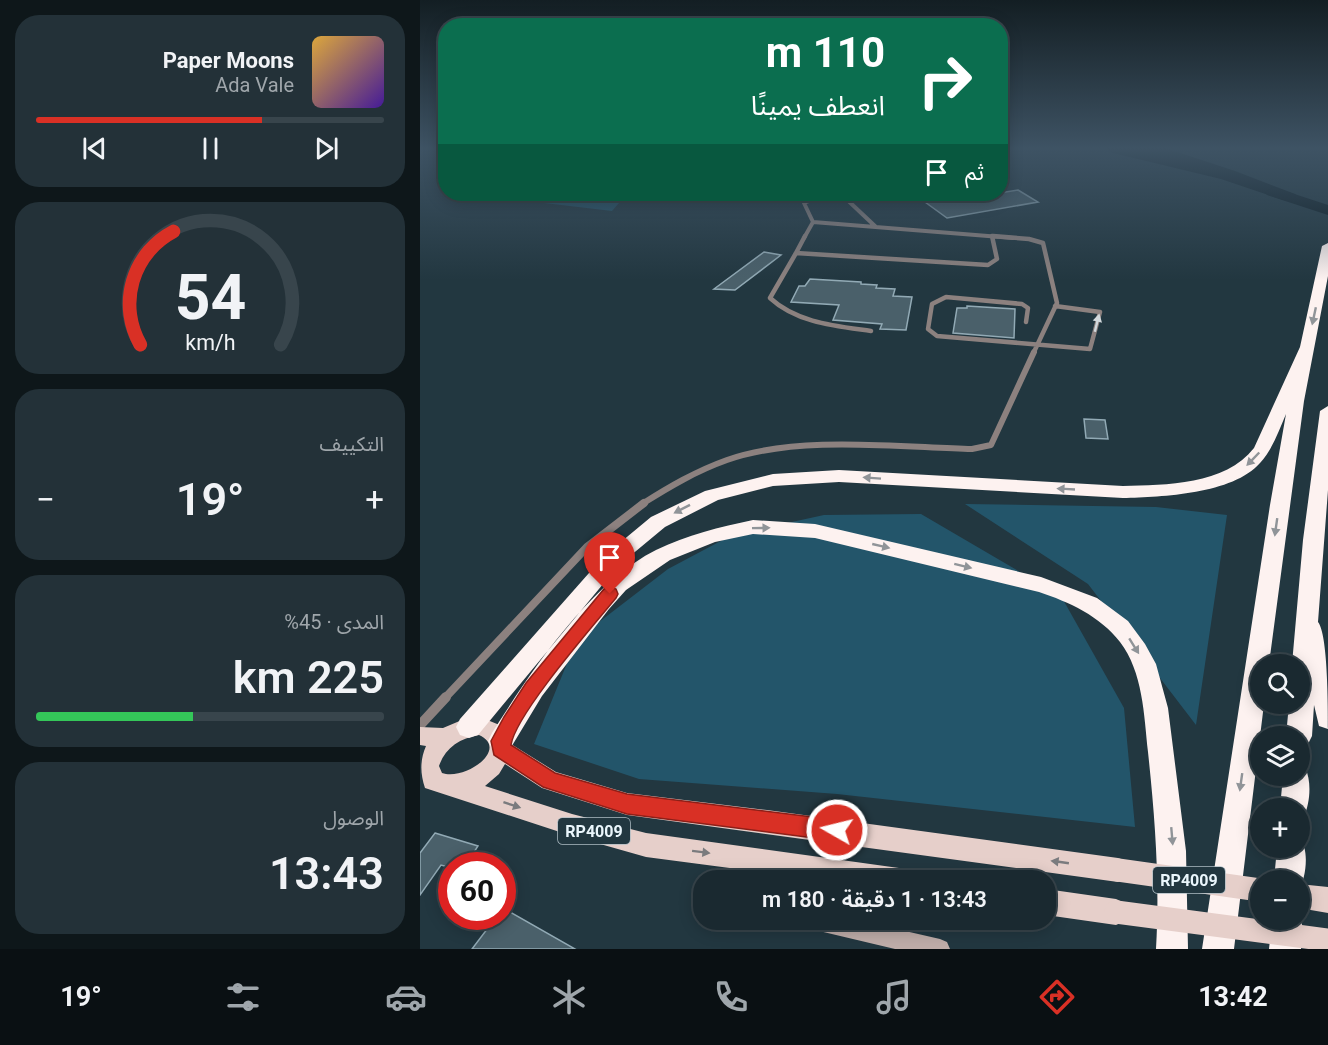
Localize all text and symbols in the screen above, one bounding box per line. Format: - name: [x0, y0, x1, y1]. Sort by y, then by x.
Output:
- text: 110 m: [766, 28, 885, 77]
- icon: right: [906, 42, 984, 120]
- text: Paper Moons: [163, 48, 294, 73]
- text: Ada Vale: [215, 73, 294, 97]
- text: انعطف يمينًا: [751, 90, 885, 122]
- icon: previous: [78, 132, 111, 165]
- icon: pause: [194, 132, 227, 165]
- icon: next: [310, 132, 343, 165]
- icon: arrive: [920, 156, 953, 189]
- text: ثم: [965, 160, 984, 185]
- text: 54: [174, 261, 246, 334]
- one-way arrow: [1309, 307, 1318, 326]
- one-way arrow: [1093, 314, 1102, 332]
- text: km/h: [185, 330, 235, 355]
- text: التكييف: [320, 432, 384, 456]
- one-way arrow: [1246, 451, 1260, 466]
- text: 19°: [176, 473, 244, 526]
- one-way arrow: [862, 473, 881, 482]
- text: −: [36, 480, 55, 519]
- text: +: [365, 480, 384, 519]
- one-way arrow: [1057, 484, 1076, 493]
- one-way arrow: [673, 504, 690, 514]
- one-way arrow: [1272, 517, 1281, 536]
- one-way arrow: [751, 523, 770, 533]
- pin: [584, 532, 635, 594]
- icon: arrive: [593, 541, 626, 574]
- one-way arrow: [872, 542, 891, 551]
- one-way arrow: [953, 561, 972, 571]
- text: المدى · 45%: [284, 610, 384, 634]
- one-way arrow: [1129, 638, 1140, 654]
- text: 225 km: [233, 651, 384, 704]
- map controls: [1250, 654, 1310, 930]
- button: search: [1250, 654, 1310, 714]
- button: layers: [1250, 726, 1310, 786]
- one-way arrow: [1237, 773, 1246, 792]
- position arrow: [805, 798, 869, 862]
- button: +: [1250, 798, 1310, 858]
- one-way arrow: [503, 801, 521, 810]
- text: الوصول: [323, 806, 384, 830]
- road number: RP4009: [558, 818, 630, 844]
- one-way arrow: [1167, 826, 1177, 845]
- text: 13:43: [269, 847, 384, 900]
- one-way arrow: [691, 847, 710, 856]
- speed limit sign: 60: [438, 852, 516, 930]
- one-way arrow: [1051, 857, 1070, 866]
- road number: RP4009: [1153, 867, 1225, 893]
- button: −: [1250, 870, 1310, 930]
- text: 13:43 · 1 دقيقة · 180 m: [762, 887, 987, 912]
- icon: filters: [222, 976, 264, 1018]
- icon: car: [385, 976, 427, 1018]
- icon: climate: [548, 976, 590, 1018]
- icon: phone: [710, 976, 752, 1018]
- icon: music: [873, 976, 915, 1018]
- icon: directions: [1036, 976, 1078, 1018]
- text: 19°: [60, 981, 102, 1013]
- text: 13:42: [1198, 981, 1268, 1013]

